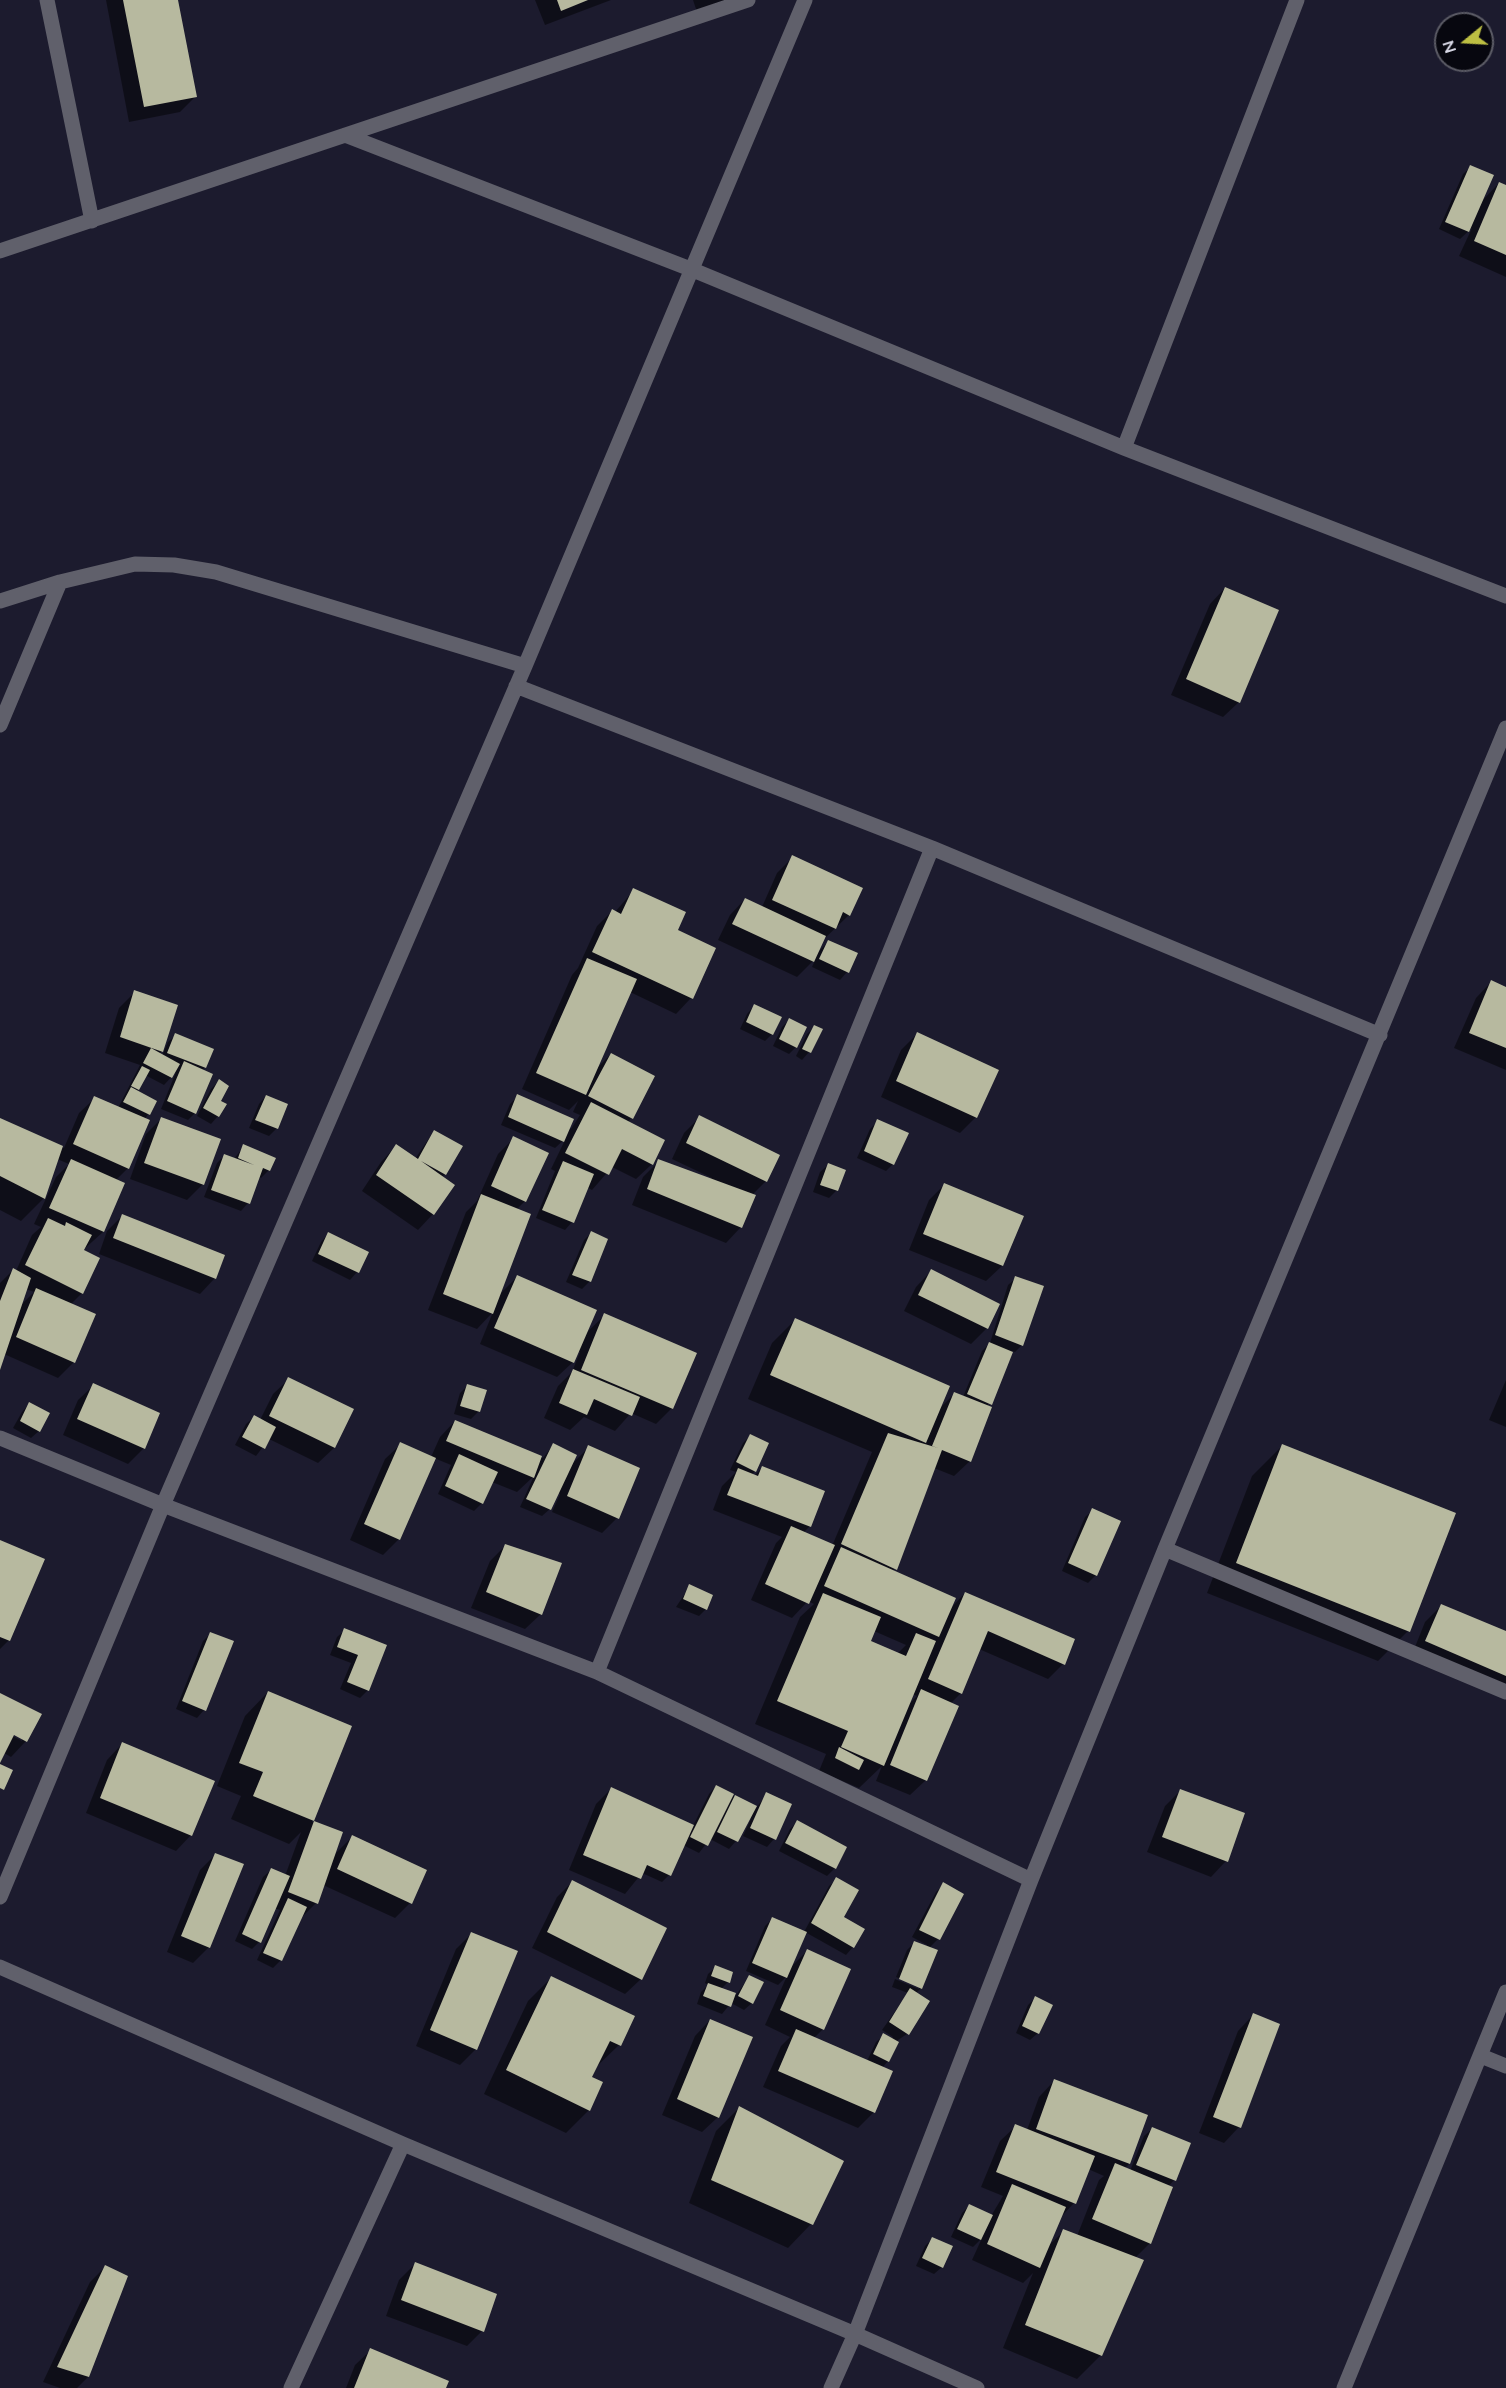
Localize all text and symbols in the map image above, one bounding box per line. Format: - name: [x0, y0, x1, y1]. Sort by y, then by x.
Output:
- north arrow: [1434, 12, 1494, 72]
- text: N: [1437, 38, 1459, 56]

